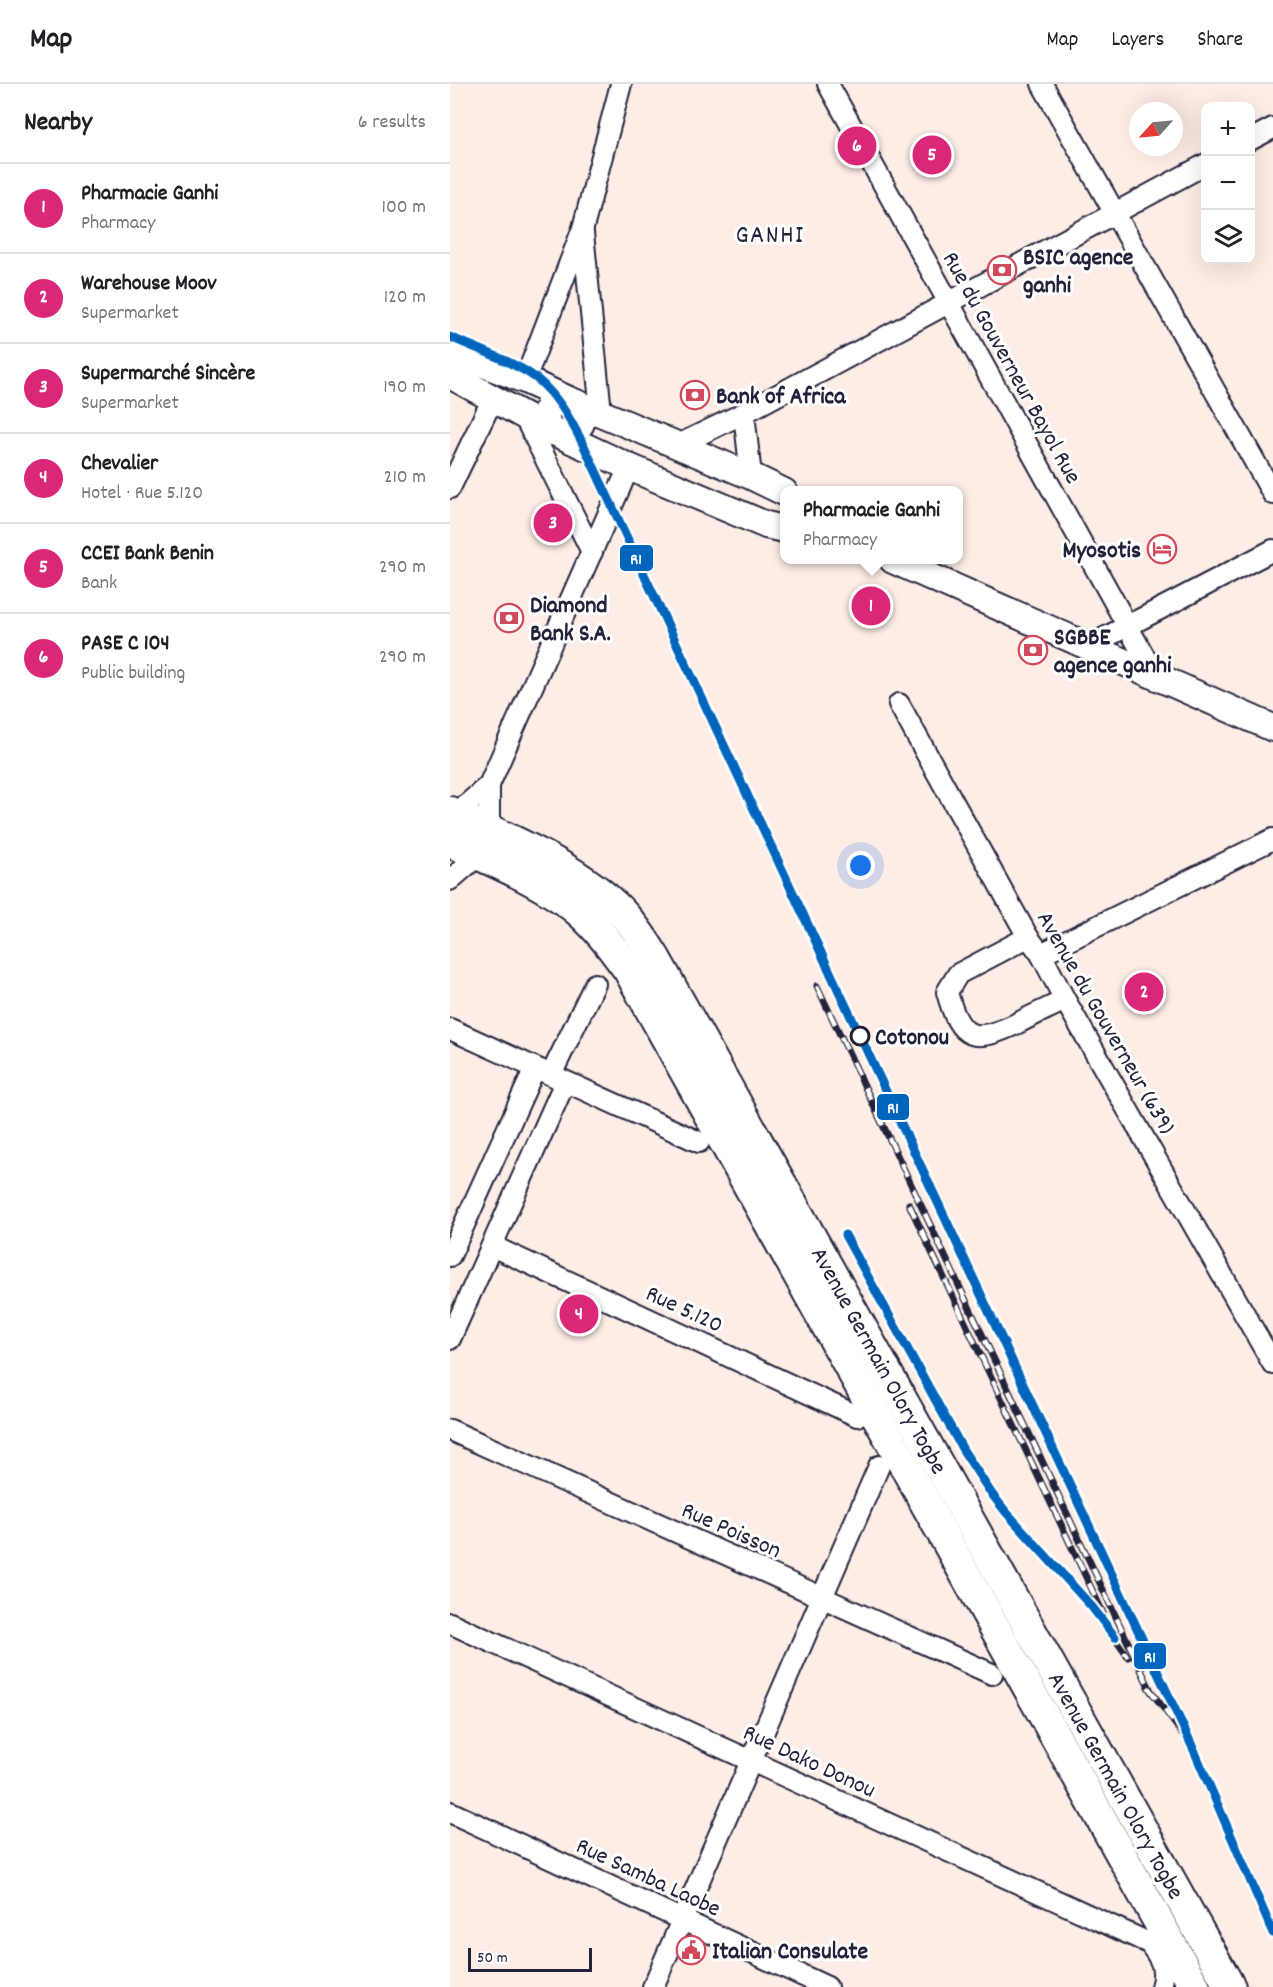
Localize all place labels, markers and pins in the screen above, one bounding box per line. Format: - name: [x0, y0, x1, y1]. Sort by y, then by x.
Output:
- pin: 6: [838, 124, 876, 168]
- pin: 5: [912, 132, 952, 178]
- place label: BSIC agence ganhi: [1023, 242, 1134, 304]
- bank icon: BSIC agence ganhi: [986, 254, 1018, 286]
- bank icon: Bank of Africa: [679, 379, 711, 411]
- place label: Bank of Africa: [716, 381, 846, 415]
- pin: 3: [534, 500, 572, 546]
- hotel icon: Myosotis: [1146, 533, 1178, 565]
- place label: Myosotis: [1062, 535, 1141, 569]
- pin: 1: [852, 584, 890, 628]
- place label: Diamond Bank S.A.: [530, 590, 611, 652]
- bank icon: Diamond Bank S.A.: [493, 602, 525, 634]
- place label: SGBBE agence ganhi: [1054, 622, 1172, 684]
- bank icon: SGBBE agence ganhi: [1017, 634, 1049, 666]
- pin: 2: [1124, 970, 1164, 1014]
- place label: Cotonou: [875, 1022, 949, 1056]
- marker: Cotonou: [850, 1026, 870, 1046]
- pin: 4: [560, 1292, 598, 1336]
- public building icon: Italian Consulate: [675, 1934, 707, 1966]
- place label: Italian Consulate: [712, 1936, 868, 1970]

